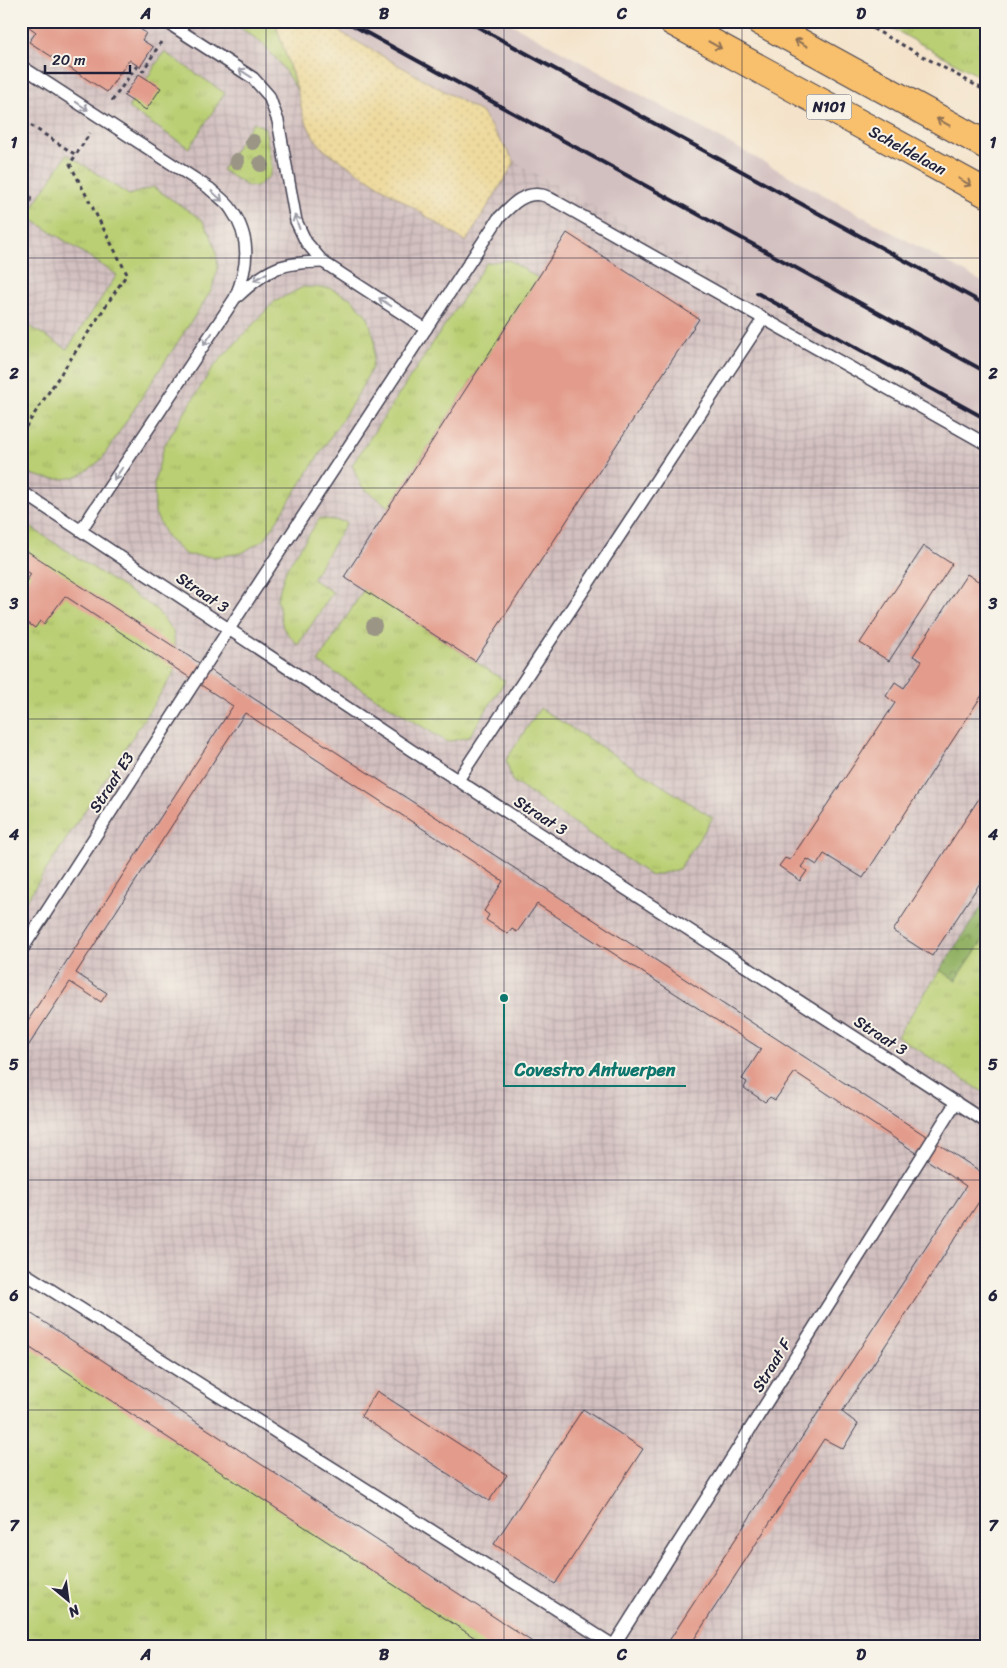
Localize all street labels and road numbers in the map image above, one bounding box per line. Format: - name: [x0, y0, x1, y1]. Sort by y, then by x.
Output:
- road number: N101: [806, 94, 852, 120]
- street label: Scheldelaan: [863, 117, 952, 184]
- street label: Straat 3: [170, 564, 235, 621]
- street label: Straat E3: [81, 746, 142, 819]
- street label: Straat 3: [508, 787, 574, 844]
- street label: Straat 3: [848, 1007, 914, 1064]
- street label: Straat F: [743, 1331, 800, 1398]

